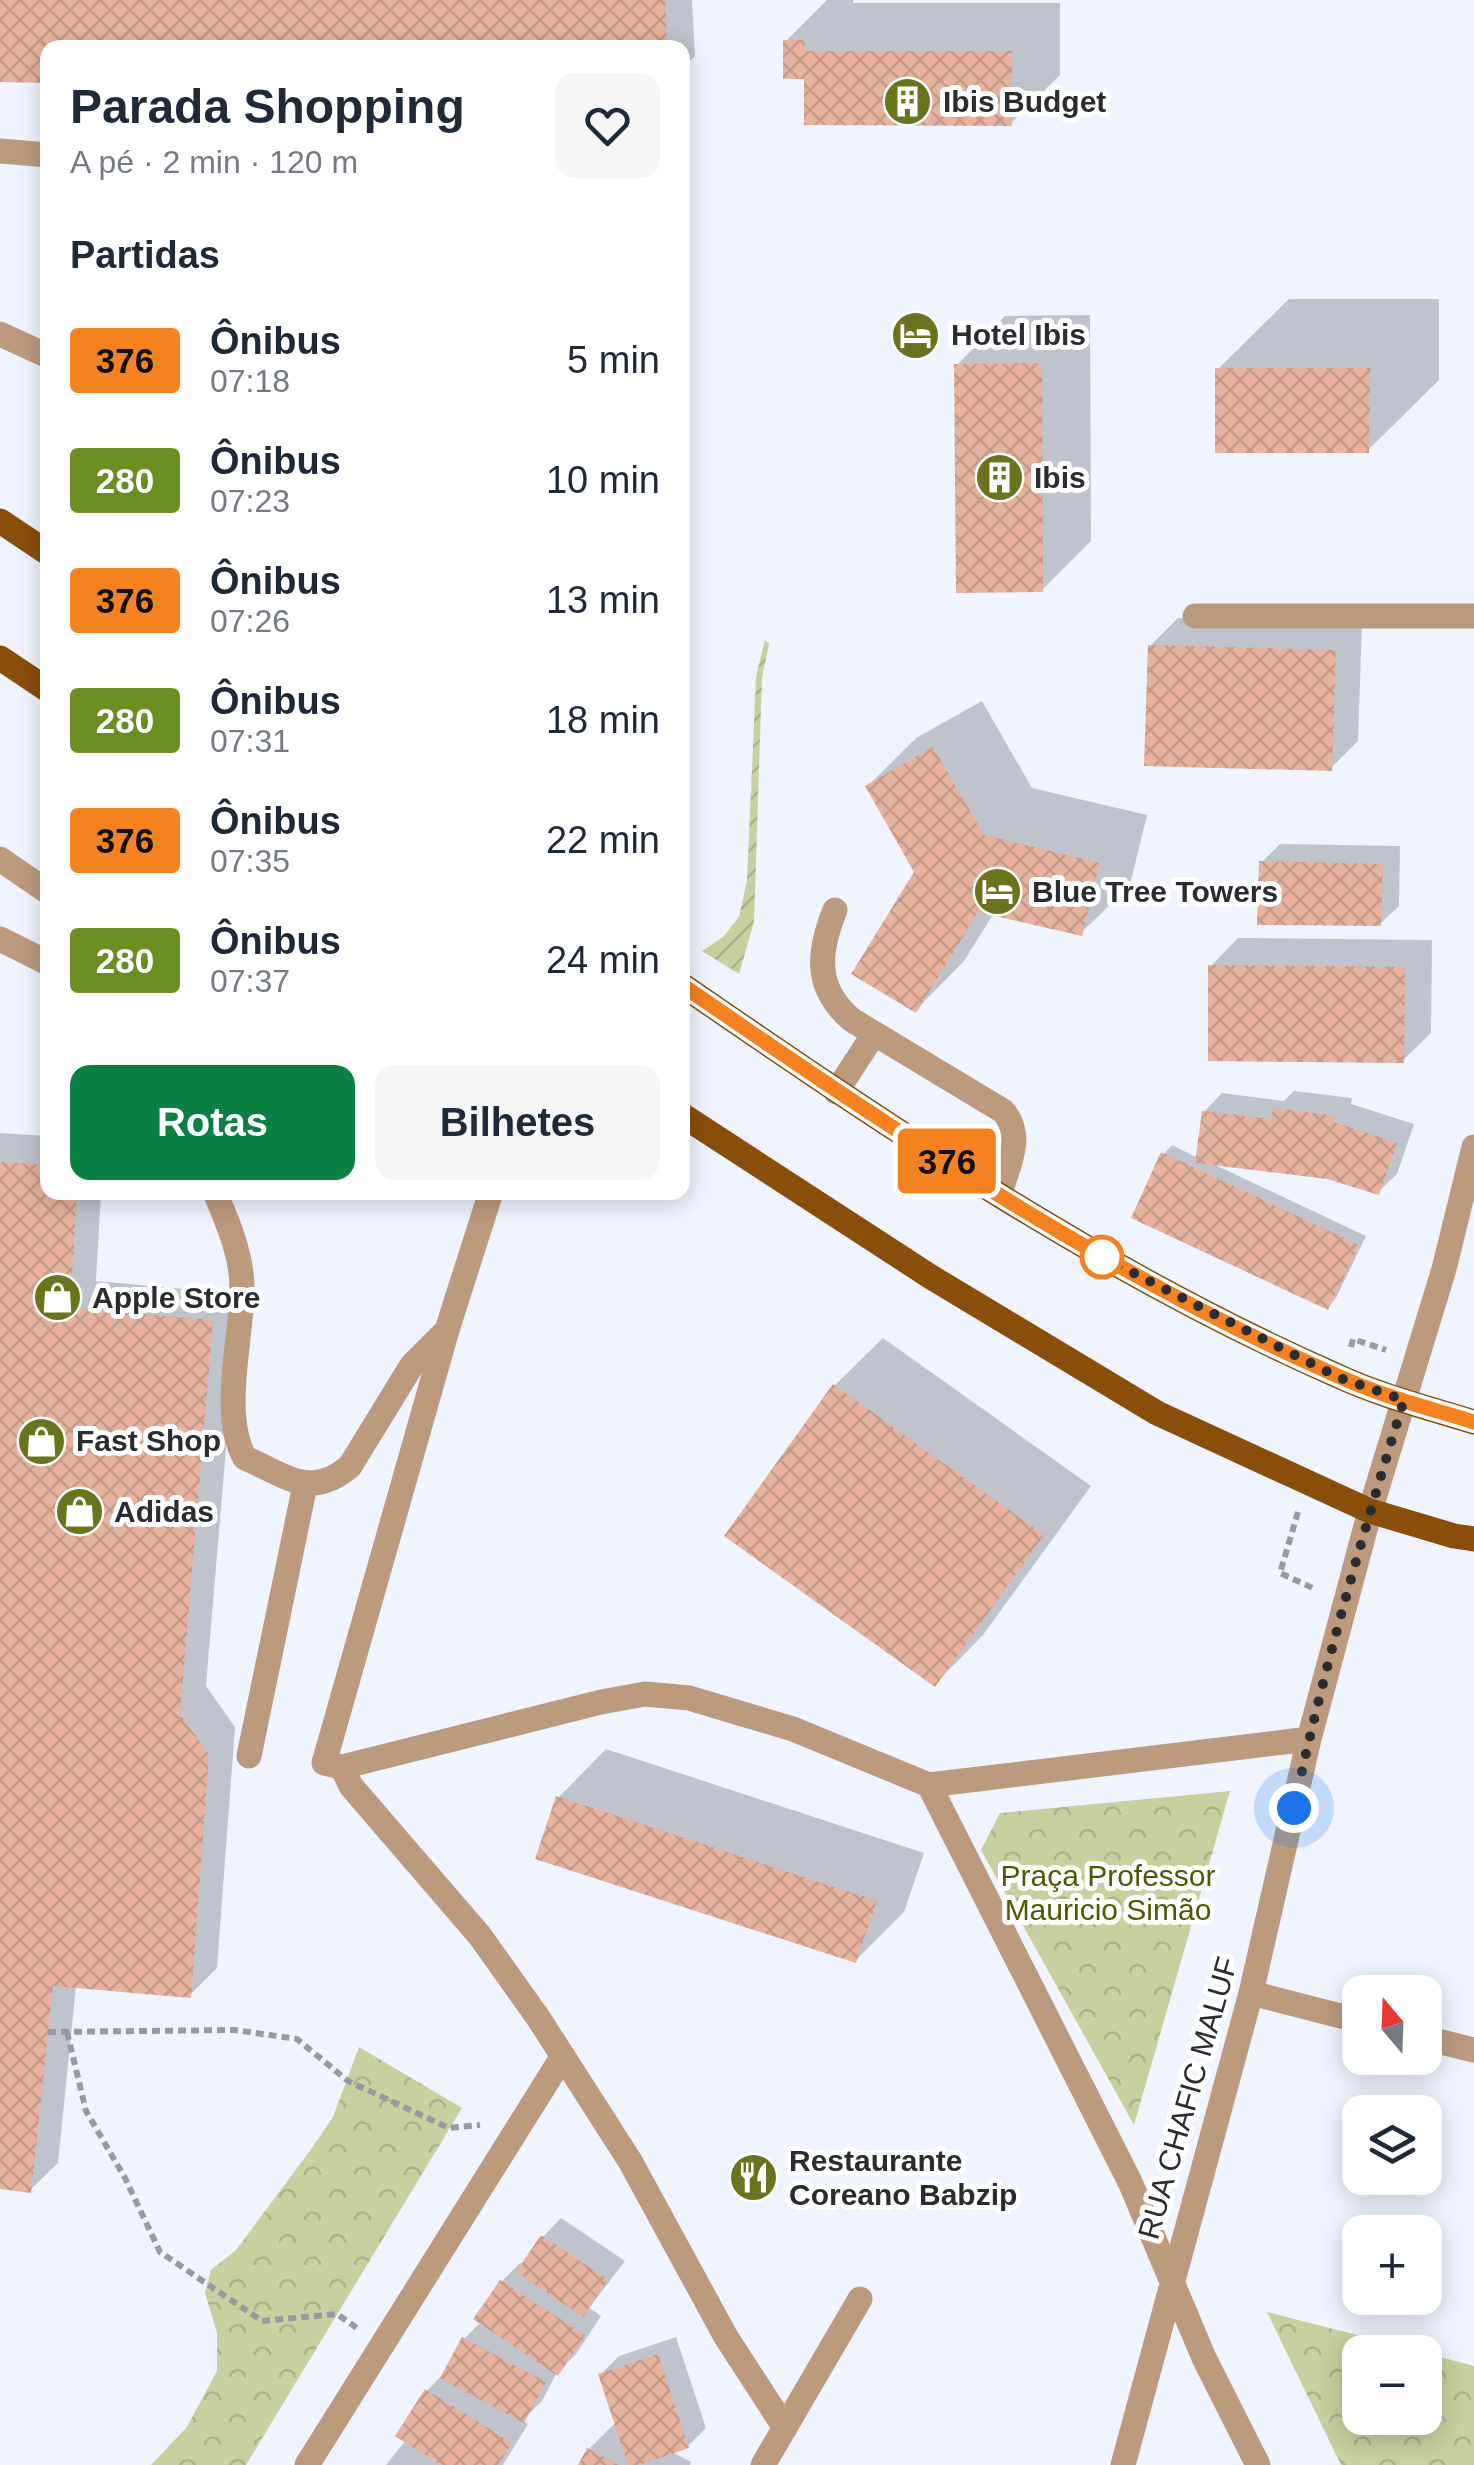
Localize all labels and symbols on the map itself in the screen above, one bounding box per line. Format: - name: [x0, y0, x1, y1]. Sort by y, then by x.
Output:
- building icon: Ibis Budget: [882, 76, 934, 128]
- place label: Ibis Budget: [943, 85, 1106, 118]
- hotel icon: Hotel Ibis: [890, 309, 942, 361]
- place label: Hotel Ibis: [951, 318, 1086, 351]
- building icon: Ibis: [973, 452, 1025, 504]
- place label: Ibis: [1034, 461, 1086, 494]
- hotel icon: Blue Tree Towers: [971, 866, 1023, 918]
- place label: Blue Tree Towers: [1032, 875, 1278, 908]
- line badge: 376: [890, 1128, 1004, 1194]
- unlabelled marker: [1081, 1236, 1123, 1278]
- shop icon: Apple Store: [31, 1272, 83, 1324]
- place label: Apple Store: [92, 1281, 260, 1314]
- shop icon: Fast Shop: [15, 1415, 67, 1467]
- place label: Fast Shop: [76, 1424, 221, 1457]
- shop icon: Adidas: [53, 1486, 105, 1538]
- place label: Adidas: [114, 1495, 214, 1528]
- your location: [1269, 1783, 1319, 1833]
- park label: Praça Professor Mauricio Simão: [1000, 1859, 1216, 1926]
- street label: RUA CHAFIC MALUF: [1131, 1953, 1244, 2243]
- north arrow: [1342, 1975, 1442, 2075]
- place label: Restaurante Coreano Babzip: [789, 2144, 1017, 2211]
- restaurant icon: Restaurante Coreano Babzip: [728, 2152, 780, 2204]

